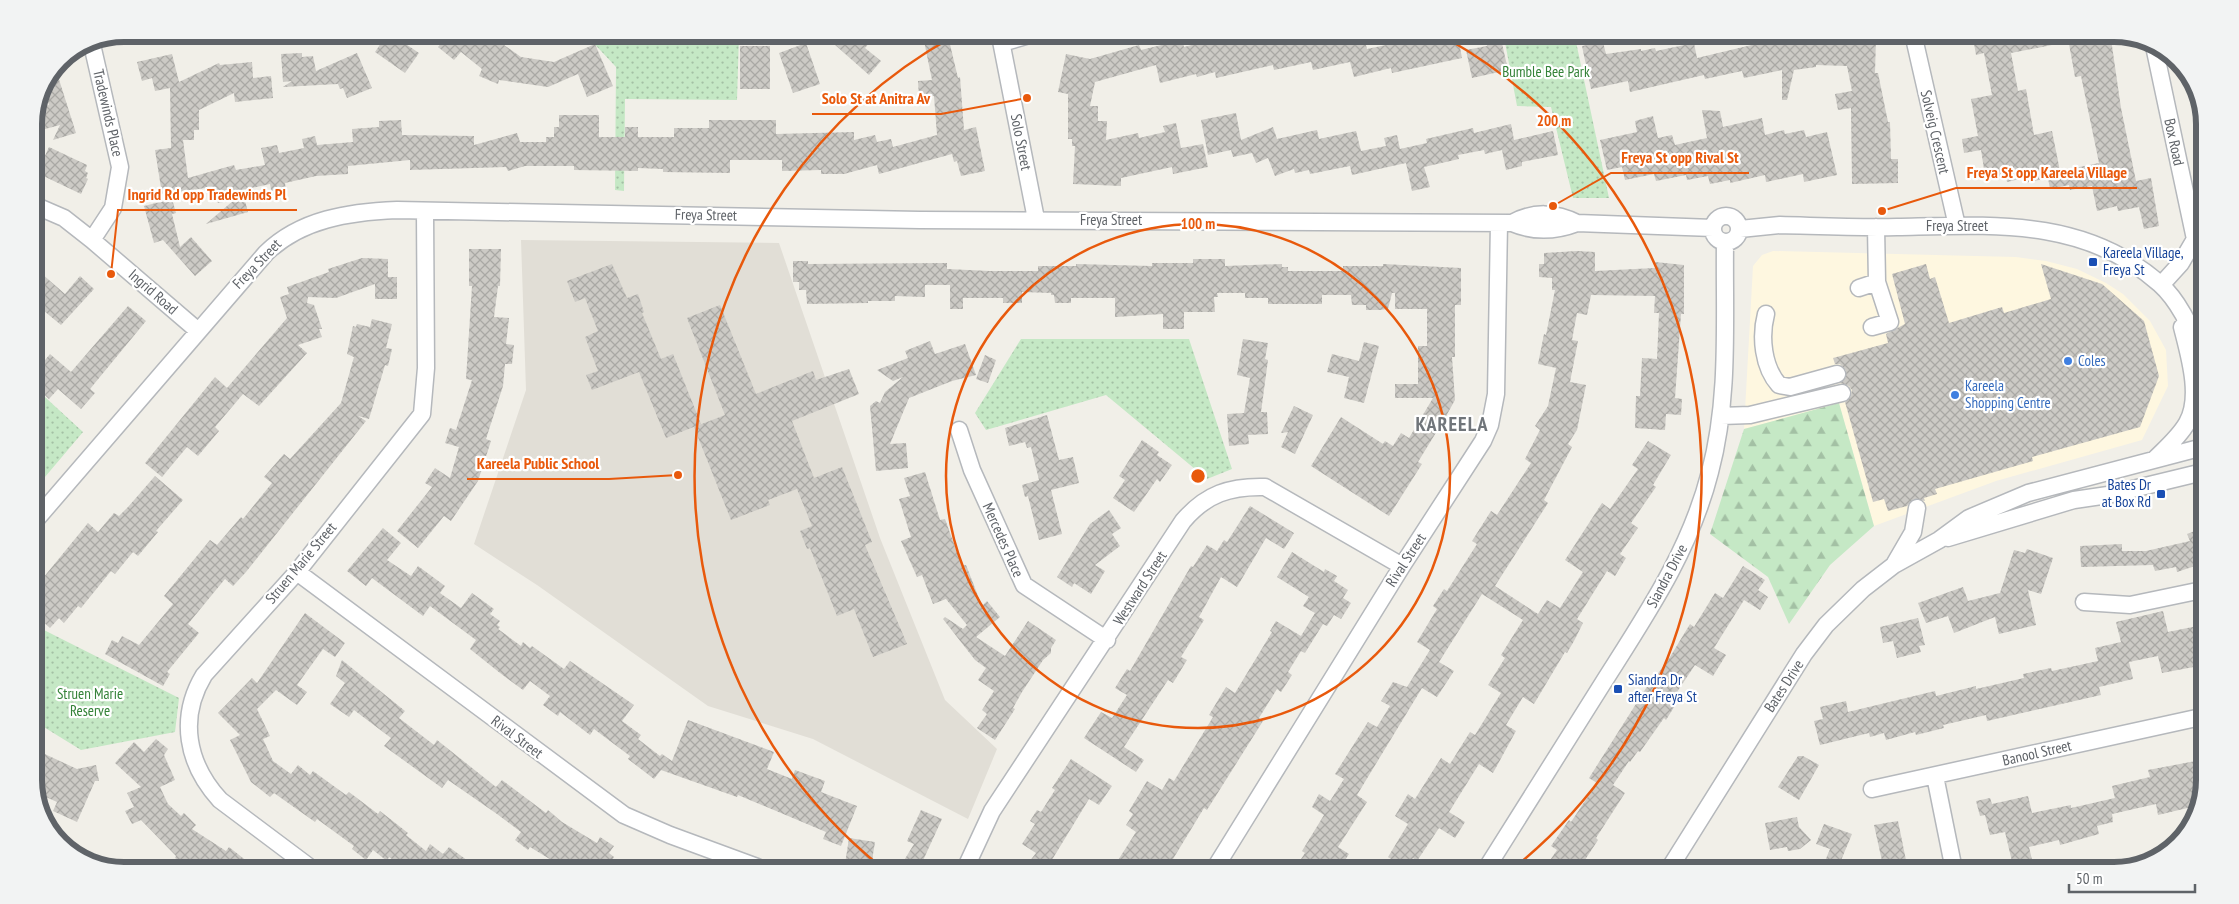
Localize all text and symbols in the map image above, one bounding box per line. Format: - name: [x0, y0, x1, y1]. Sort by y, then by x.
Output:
- park label: Bumble Bee Park: [1502, 62, 1590, 81]
- street label: Tradewinds Place: [89, 67, 128, 158]
- callout: Solo St at Anitra Av: [812, 83, 941, 114]
- text: Solo St at Anitra Av: [822, 88, 931, 108]
- street label: Solveig Crescent: [1917, 88, 1954, 176]
- text: 200 m: [1537, 111, 1571, 130]
- street label: Solo Street: [1007, 112, 1036, 172]
- street label: Box Road: [2160, 117, 2189, 167]
- callout: Freya St opp Rival St: [1611, 142, 1749, 173]
- text: Freya St opp Rival St: [1621, 147, 1739, 167]
- callout: Freya St opp Kareela Village: [1956, 157, 2137, 188]
- text: Freya St opp Kareela Village: [1967, 162, 2127, 182]
- callout: Ingrid Rd opp Tradewinds Pl: [118, 179, 297, 210]
- text: Ingrid Rd opp Tradewinds Pl: [128, 184, 286, 204]
- street label: Freya Street: [675, 204, 737, 225]
- street label: Freya Street: [1080, 210, 1142, 229]
- text: 100 m: [1181, 214, 1215, 233]
- street label: Freya Street: [1926, 216, 1988, 235]
- street label: Freya Street: [228, 235, 285, 293]
- place label: Kareela Village, Freya St: [2103, 243, 2184, 279]
- marker: Kareela Village, Freya St: [2087, 256, 2099, 268]
- street label: Ingrid Road: [125, 265, 182, 318]
- place label: Coles: [2078, 351, 2106, 370]
- marker: Coles: [2062, 355, 2074, 367]
- place label: Kareela Shopping Centre: [1965, 376, 2051, 412]
- marker: Kareela Shopping Centre: [1949, 389, 1961, 401]
- district label: KAREELA: [1416, 411, 1488, 437]
- callout: Kareela Public School: [467, 448, 609, 479]
- text: Kareela Public School: [477, 453, 599, 473]
- centre of rings: [1189, 467, 1207, 485]
- place label: Bates Dr at Box Rd: [2102, 475, 2152, 511]
- marker: Bates Dr at Box Rd: [2155, 488, 2167, 500]
- street label: Mercedes Place: [979, 500, 1028, 580]
- street label: Struen Marie Street: [261, 518, 340, 607]
- street label: Rival Street: [1381, 529, 1430, 590]
- street label: Siandra Drive: [1642, 541, 1691, 611]
- street label: Westward Street: [1109, 547, 1171, 628]
- street label: Bates Drive: [1760, 656, 1808, 716]
- place label: Siandra Dr after Freya St: [1628, 670, 1697, 706]
- marker: Siandra Dr after Freya St: [1612, 683, 1624, 695]
- park label: Struen Marie Reserve: [57, 684, 123, 720]
- street label: Rival Street: [488, 711, 547, 762]
- street label: Banool Street: [2000, 735, 2073, 770]
- scale bar: [2069, 862, 2195, 894]
- text: 50 m: [2076, 869, 2102, 888]

